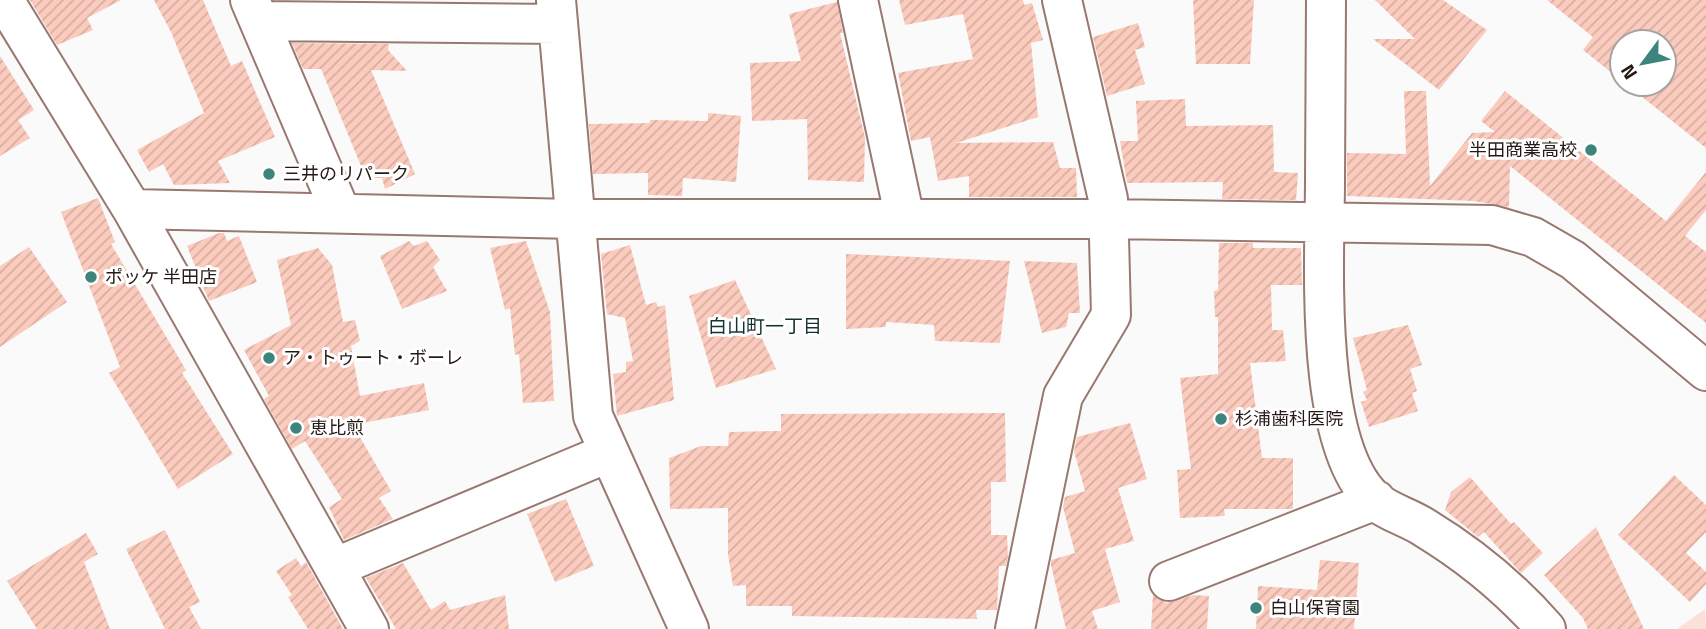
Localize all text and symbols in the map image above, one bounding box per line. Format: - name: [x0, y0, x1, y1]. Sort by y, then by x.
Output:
- north arrow: [1608, 28, 1678, 98]
- text: N: [1612, 59, 1644, 86]
- place label: 半田商業高校: [1469, 136, 1577, 163]
- marker: 半田商業高校: [1583, 142, 1599, 158]
- place label: 三井のリパーク: [283, 160, 409, 187]
- marker: 三井のリパーク: [261, 166, 277, 182]
- place label: ポッケ 半田店: [105, 263, 217, 290]
- marker: ポッケ 半田店: [83, 269, 99, 285]
- district label: 白山町一丁目: [708, 311, 822, 340]
- place label: ア・トゥート・ボーレ: [283, 344, 463, 371]
- marker: ア・トゥート・ボーレ: [261, 350, 277, 366]
- place label: 杉浦歯科医院: [1235, 405, 1343, 432]
- marker: 杉浦歯科医院: [1213, 411, 1229, 427]
- place label: 恵比煎: [310, 414, 364, 441]
- marker: 恵比煎: [288, 420, 304, 436]
- place label: 白山保育園: [1270, 594, 1360, 621]
- marker: 白山保育園: [1248, 600, 1264, 616]

